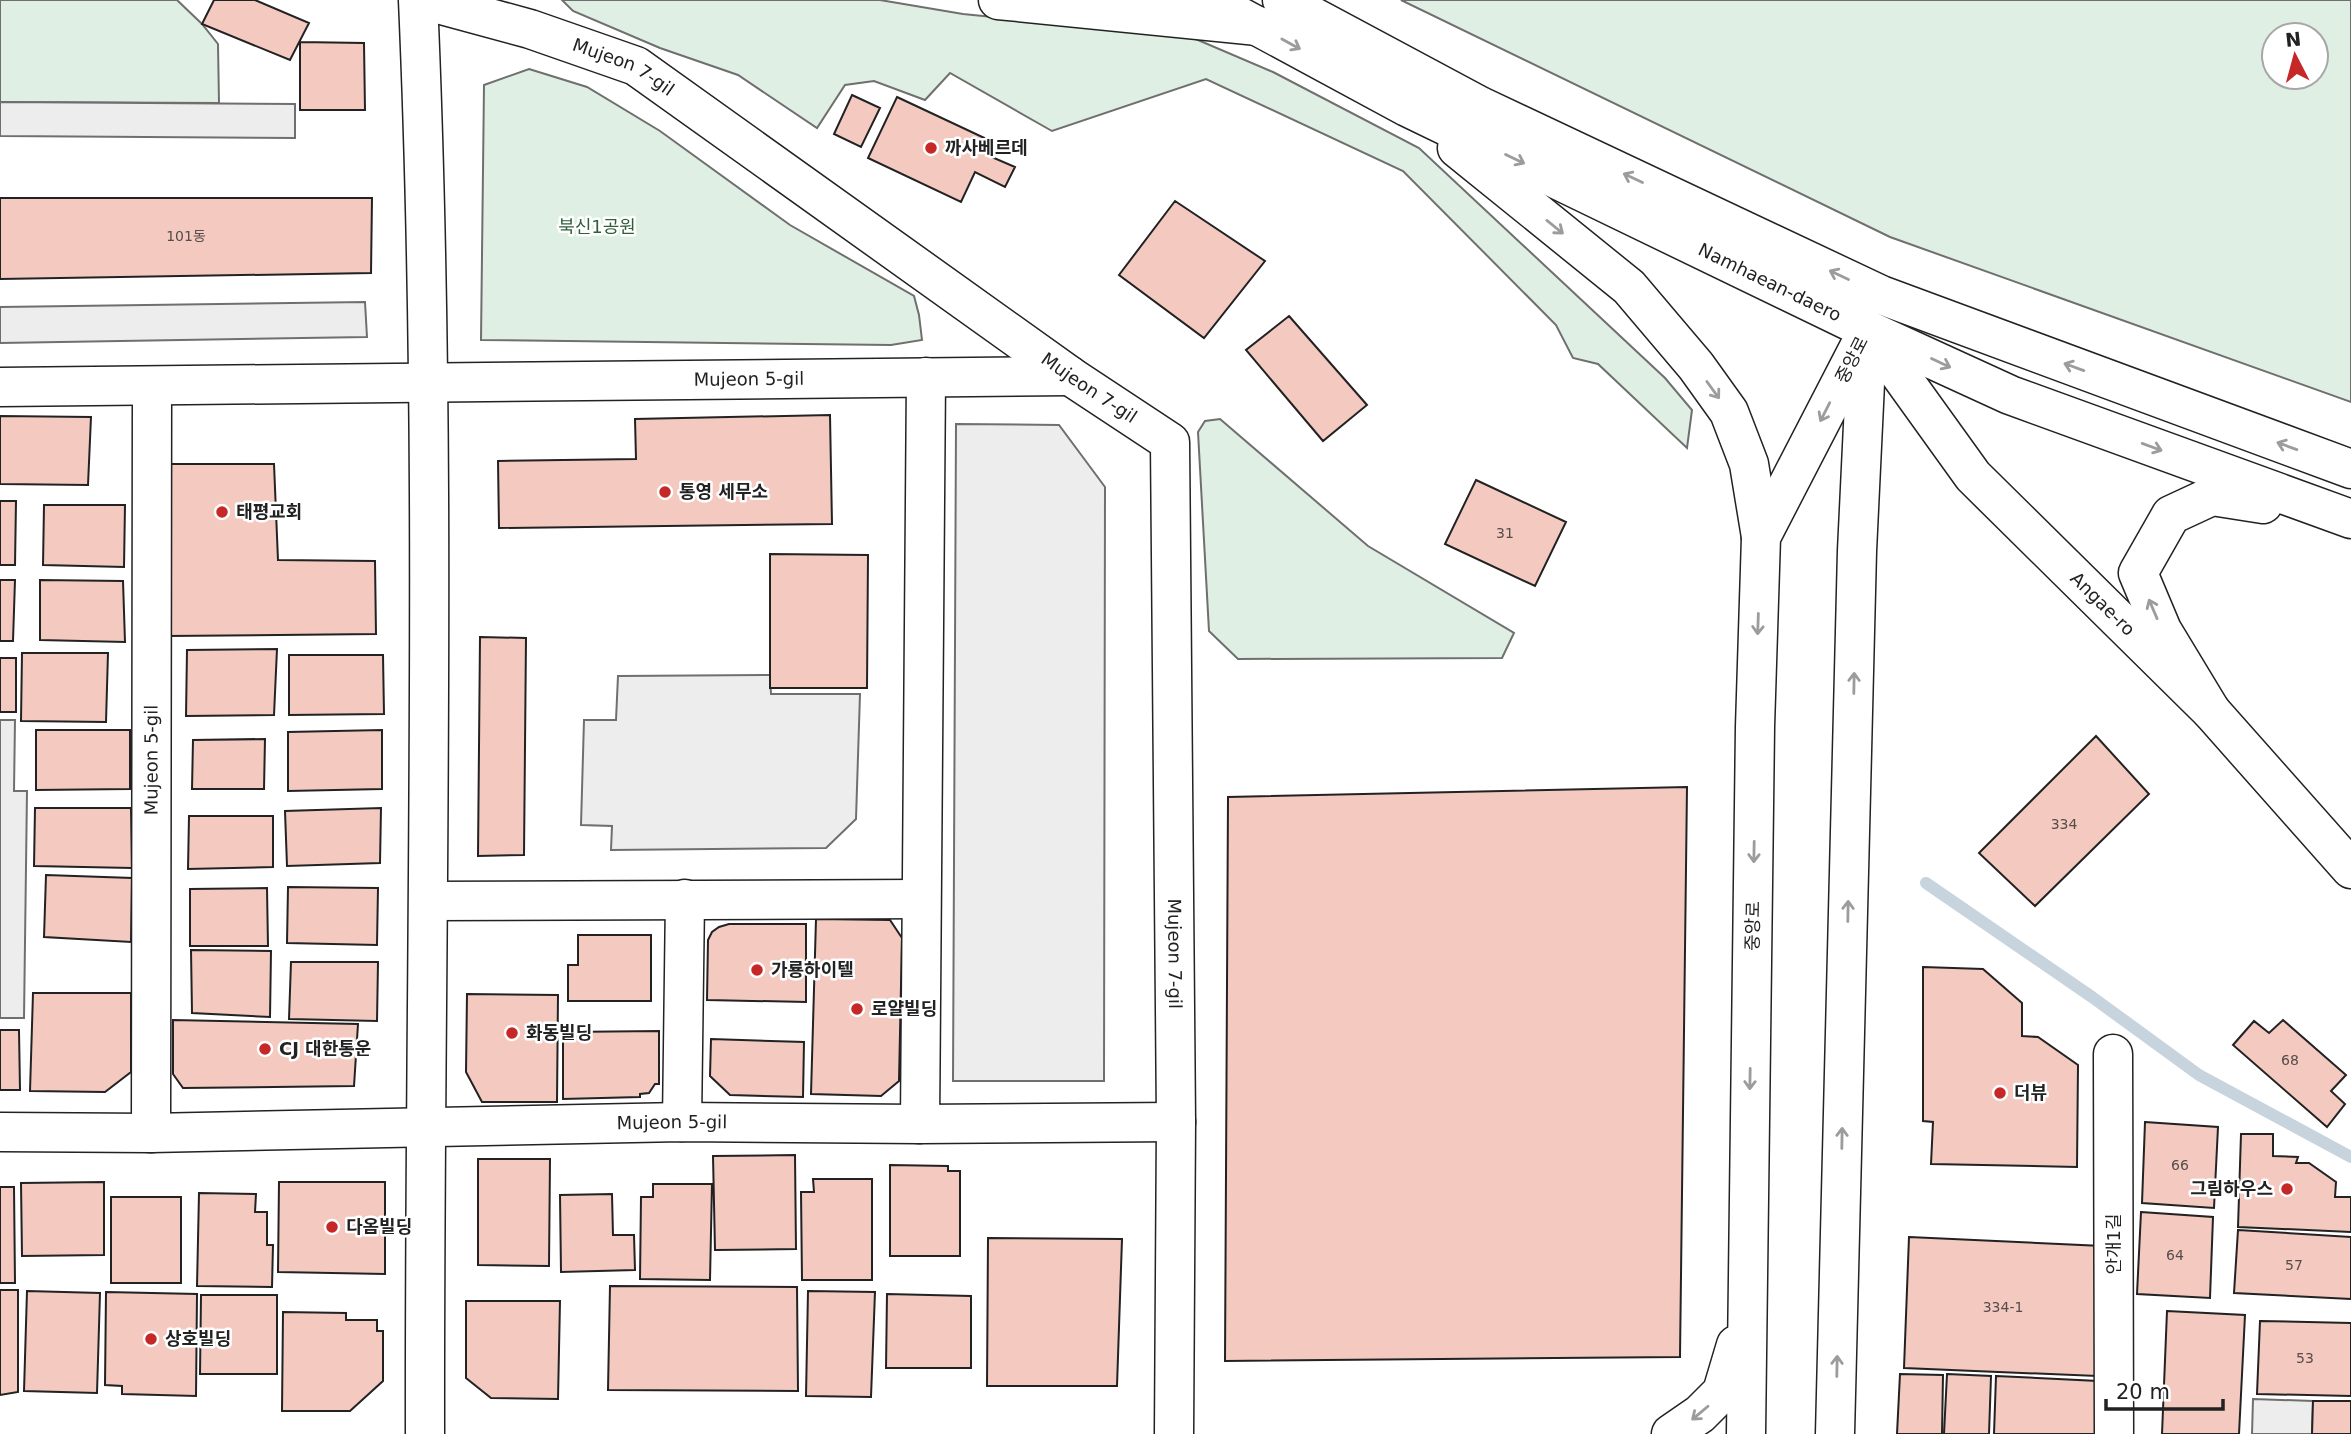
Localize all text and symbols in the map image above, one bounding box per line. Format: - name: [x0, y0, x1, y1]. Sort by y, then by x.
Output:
- north arrow: [2260, 21, 2330, 91]
- text: N: [2284, 27, 2302, 51]
- street label: Mujeon 7-gil: [570, 34, 678, 100]
- one-way arrow: [1280, 37, 1300, 51]
- place label: 까사베르데: [945, 137, 1028, 158]
- marker: 까사베르데: [923, 140, 939, 156]
- one-way arrow: [1504, 153, 1525, 167]
- one-way arrow: [1623, 171, 1644, 185]
- park label: 북신1공원: [558, 216, 636, 237]
- one-way arrow: [1546, 220, 1564, 235]
- house number: 101동: [166, 228, 206, 244]
- street label: Namhaean-daero: [1695, 239, 1845, 325]
- one-way arrow: [1829, 268, 1850, 282]
- street label: 중앙로: [1831, 333, 1872, 387]
- street label: Mujeon 7-gil: [1037, 348, 1141, 427]
- one-way arrow: [1930, 357, 1951, 370]
- one-way arrow: [2063, 359, 2085, 372]
- street label: Mujeon 5-gil: [694, 368, 804, 390]
- one-way arrow: [1706, 380, 1720, 399]
- one-way arrow: [1818, 401, 1832, 422]
- one-way arrow: [2277, 438, 2298, 451]
- one-way arrow: [2141, 441, 2163, 454]
- place label: 통영 세무소: [679, 481, 768, 502]
- marker: 통영 세무소: [657, 484, 673, 500]
- place label: 태평교회: [236, 501, 302, 522]
- marker: 태평교회: [214, 504, 230, 520]
- house number: 31: [1496, 525, 1514, 541]
- street label: Angae-ro: [2066, 567, 2139, 640]
- one-way arrow: [2146, 599, 2159, 621]
- one-way arrow: [1752, 612, 1765, 635]
- one-way arrow: [1847, 672, 1861, 695]
- street label: Mujeon 5-gil: [140, 705, 162, 815]
- house number: 334: [2051, 816, 2077, 832]
- one-way arrow: [1747, 840, 1760, 863]
- street label: Mujeon 7-gil: [1164, 898, 1186, 1009]
- one-way arrow: [1842, 900, 1855, 923]
- street label: 중앙로: [1742, 901, 1763, 951]
- place label: 가룡하이텔: [771, 959, 854, 980]
- marker: 가룡하이텔: [749, 962, 765, 978]
- place label: 로얄빌딩: [871, 998, 937, 1019]
- marker: 로얄빌딩: [849, 1001, 865, 1017]
- place label: 화동빌딩: [526, 1022, 592, 1043]
- marker: 화동빌딩: [504, 1025, 520, 1041]
- place label: CJ 대한통운: [279, 1038, 371, 1059]
- marker: CJ 대한통운: [257, 1041, 273, 1057]
- house number: 68: [2281, 1052, 2299, 1068]
- one-way arrow: [1744, 1067, 1757, 1090]
- place label: 더뷰: [2014, 1082, 2047, 1103]
- marker: 더뷰: [1992, 1085, 2008, 1101]
- street label: Mujeon 5-gil: [616, 1111, 727, 1133]
- one-way arrow: [1836, 1127, 1849, 1150]
- house number: 66: [2171, 1157, 2189, 1173]
- place label: 그림하우스: [2190, 1178, 2273, 1199]
- marker: 그림하우스: [2279, 1181, 2295, 1197]
- street label: 안개1길: [2103, 1213, 2124, 1275]
- place label: 다옴빌딩: [346, 1216, 412, 1237]
- marker: 다옴빌딩: [324, 1219, 340, 1235]
- house number: 64: [2166, 1247, 2184, 1263]
- house number: 57: [2285, 1257, 2303, 1273]
- house number: 334-1: [1983, 1299, 2023, 1315]
- place label: 상호빌딩: [165, 1328, 231, 1349]
- marker: 상호빌딩: [143, 1331, 159, 1347]
- house number: 53: [2296, 1350, 2314, 1366]
- one-way arrow: [1830, 1355, 1843, 1378]
- scale bar: [2106, 1368, 2223, 1412]
- text: 20 m: [2116, 1380, 2170, 1404]
- one-way arrow: [1691, 1405, 1709, 1421]

